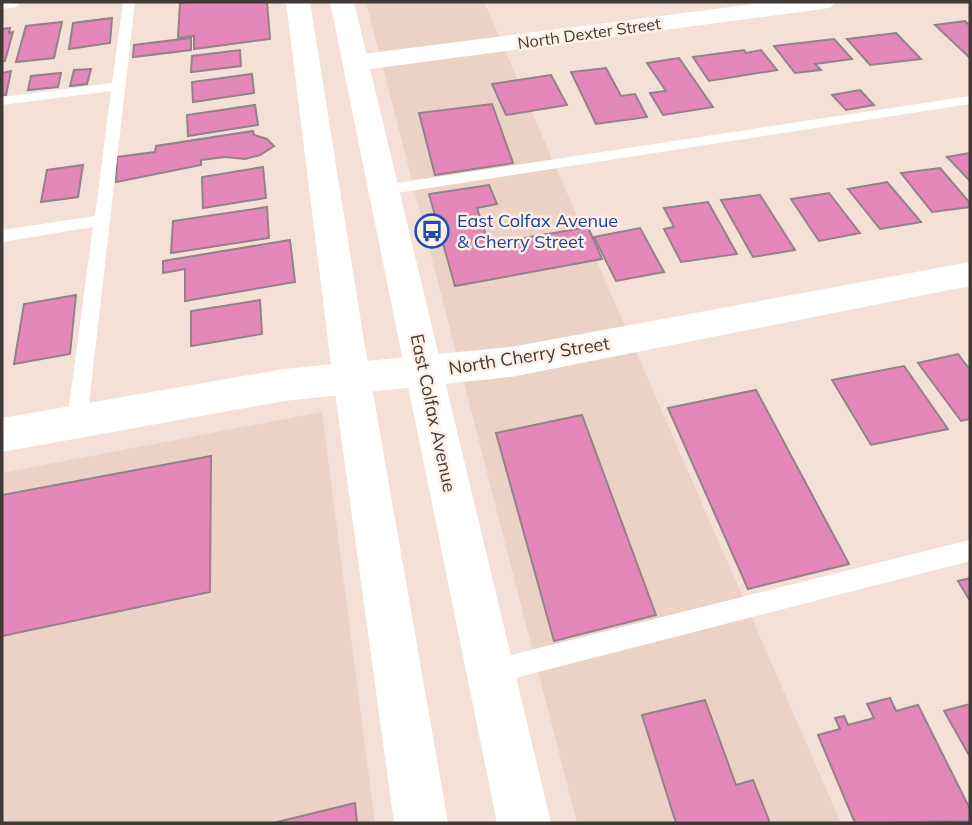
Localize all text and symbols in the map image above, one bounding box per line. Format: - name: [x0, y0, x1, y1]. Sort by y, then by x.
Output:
- street label: North Dexter Street: [516, 13, 662, 53]
- place label: East Colfax Avenue & Cherry Street: [457, 209, 618, 253]
- bus stop icon: East Colfax Avenue & Cherry Street: [413, 212, 451, 250]
- street label: North Cherry Street: [447, 331, 611, 380]
- street label: East Colfax Avenue: [405, 332, 461, 494]

